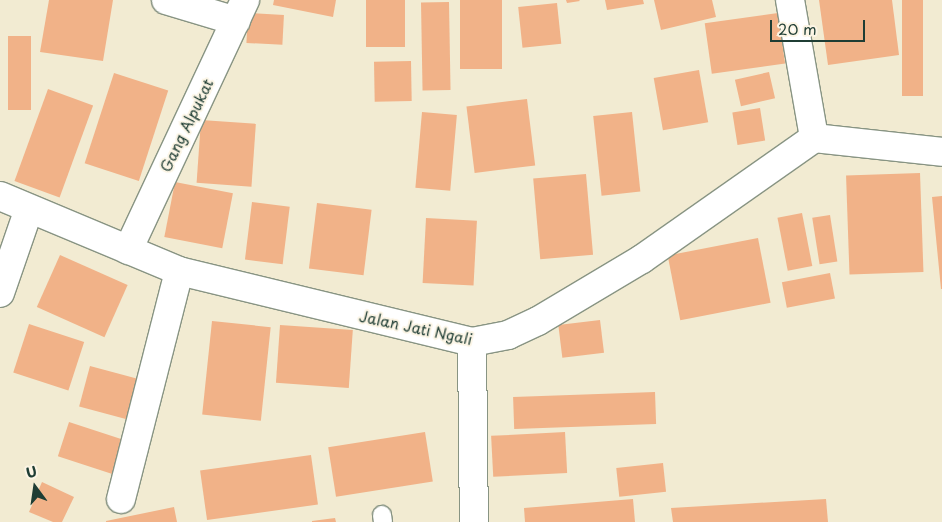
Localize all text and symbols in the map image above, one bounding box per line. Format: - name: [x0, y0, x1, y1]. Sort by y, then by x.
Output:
- scale bar: [772, 10, 867, 42]
- text: 20 m: [778, 17, 817, 40]
- street label: Gang Alpukat: [156, 76, 216, 174]
- street label: Jalan Jati Ngali: [357, 306, 475, 348]
- text: U: [24, 460, 39, 483]
- north arrow: [10, 462, 60, 512]

